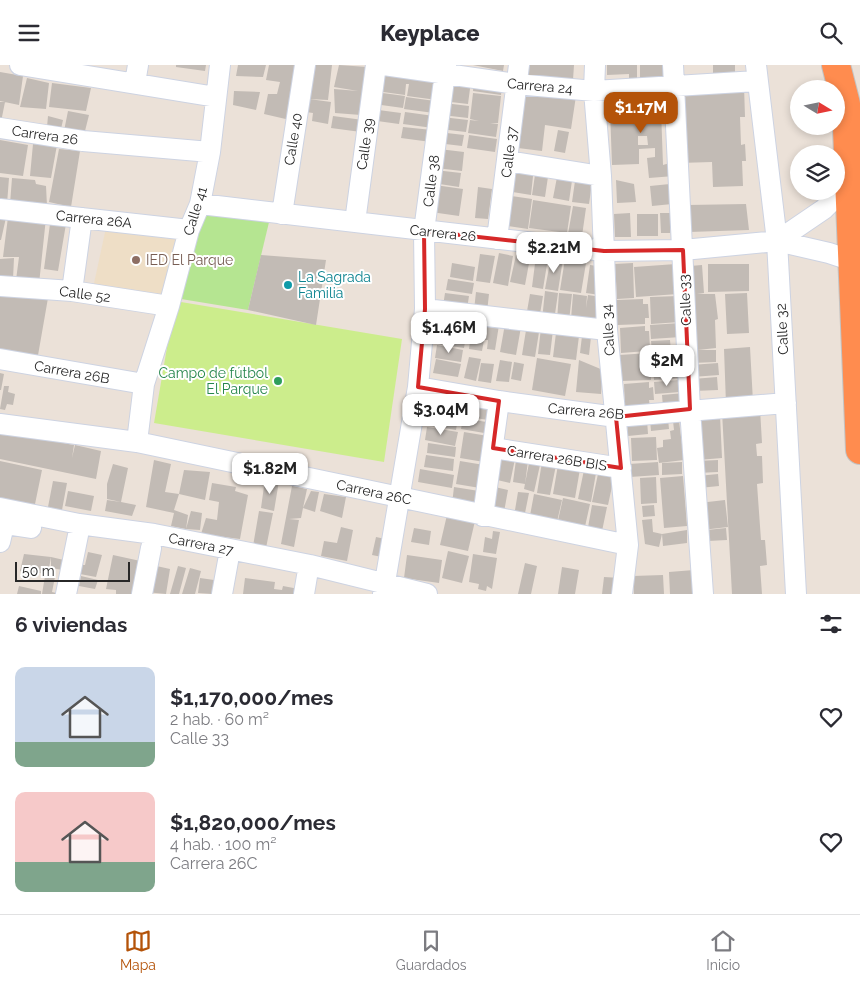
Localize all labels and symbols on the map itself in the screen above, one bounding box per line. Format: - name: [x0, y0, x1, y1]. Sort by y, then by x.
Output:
- street label: Carrera 24: [506, 75, 574, 97]
- north arrow: [790, 80, 845, 135]
- pin: $1.17M: [600, 92, 682, 134]
- street label: Calle 40: [281, 112, 305, 166]
- street label: Calle 39: [353, 117, 377, 171]
- street label: Carrera 26: [11, 122, 79, 148]
- street label: Calle 37: [498, 125, 520, 179]
- street label: Calle 38: [420, 154, 442, 208]
- street label: Calle 41: [180, 185, 210, 237]
- street label: Carrera 26A: [55, 207, 133, 231]
- street label: Carrera 26: [409, 222, 477, 244]
- pin: $2.21M: [513, 231, 595, 274]
- place label: IED El Parque: [146, 252, 233, 268]
- marker: IED El Parque: [130, 254, 142, 266]
- place label: La Sagrada Familia: [298, 269, 371, 301]
- street label: Calle 33: [676, 274, 694, 326]
- marker: La Sagrada Familia: [282, 279, 294, 291]
- street label: Calle 52: [58, 283, 112, 305]
- street label: Calle 34: [598, 303, 618, 356]
- street label: Calle 32: [773, 303, 791, 355]
- pin: $1.46M: [408, 311, 490, 354]
- pin: $2M: [643, 345, 691, 387]
- street label: Carrera 26B: [33, 358, 111, 386]
- place label: Campo de fútbol El Parque: [158, 365, 268, 397]
- marker: Campo de fútbol El Parque: [272, 375, 284, 387]
- pin: $3.04M: [400, 393, 482, 436]
- street label: Carrera 26B: [547, 400, 625, 422]
- street label: Carrera 26B BIS: [506, 442, 609, 474]
- pin: $1.82M: [229, 453, 311, 495]
- street label: Carrera 26C: [335, 476, 413, 508]
- street label: Carrera 27: [167, 530, 235, 558]
- scale bar: [15, 559, 130, 582]

